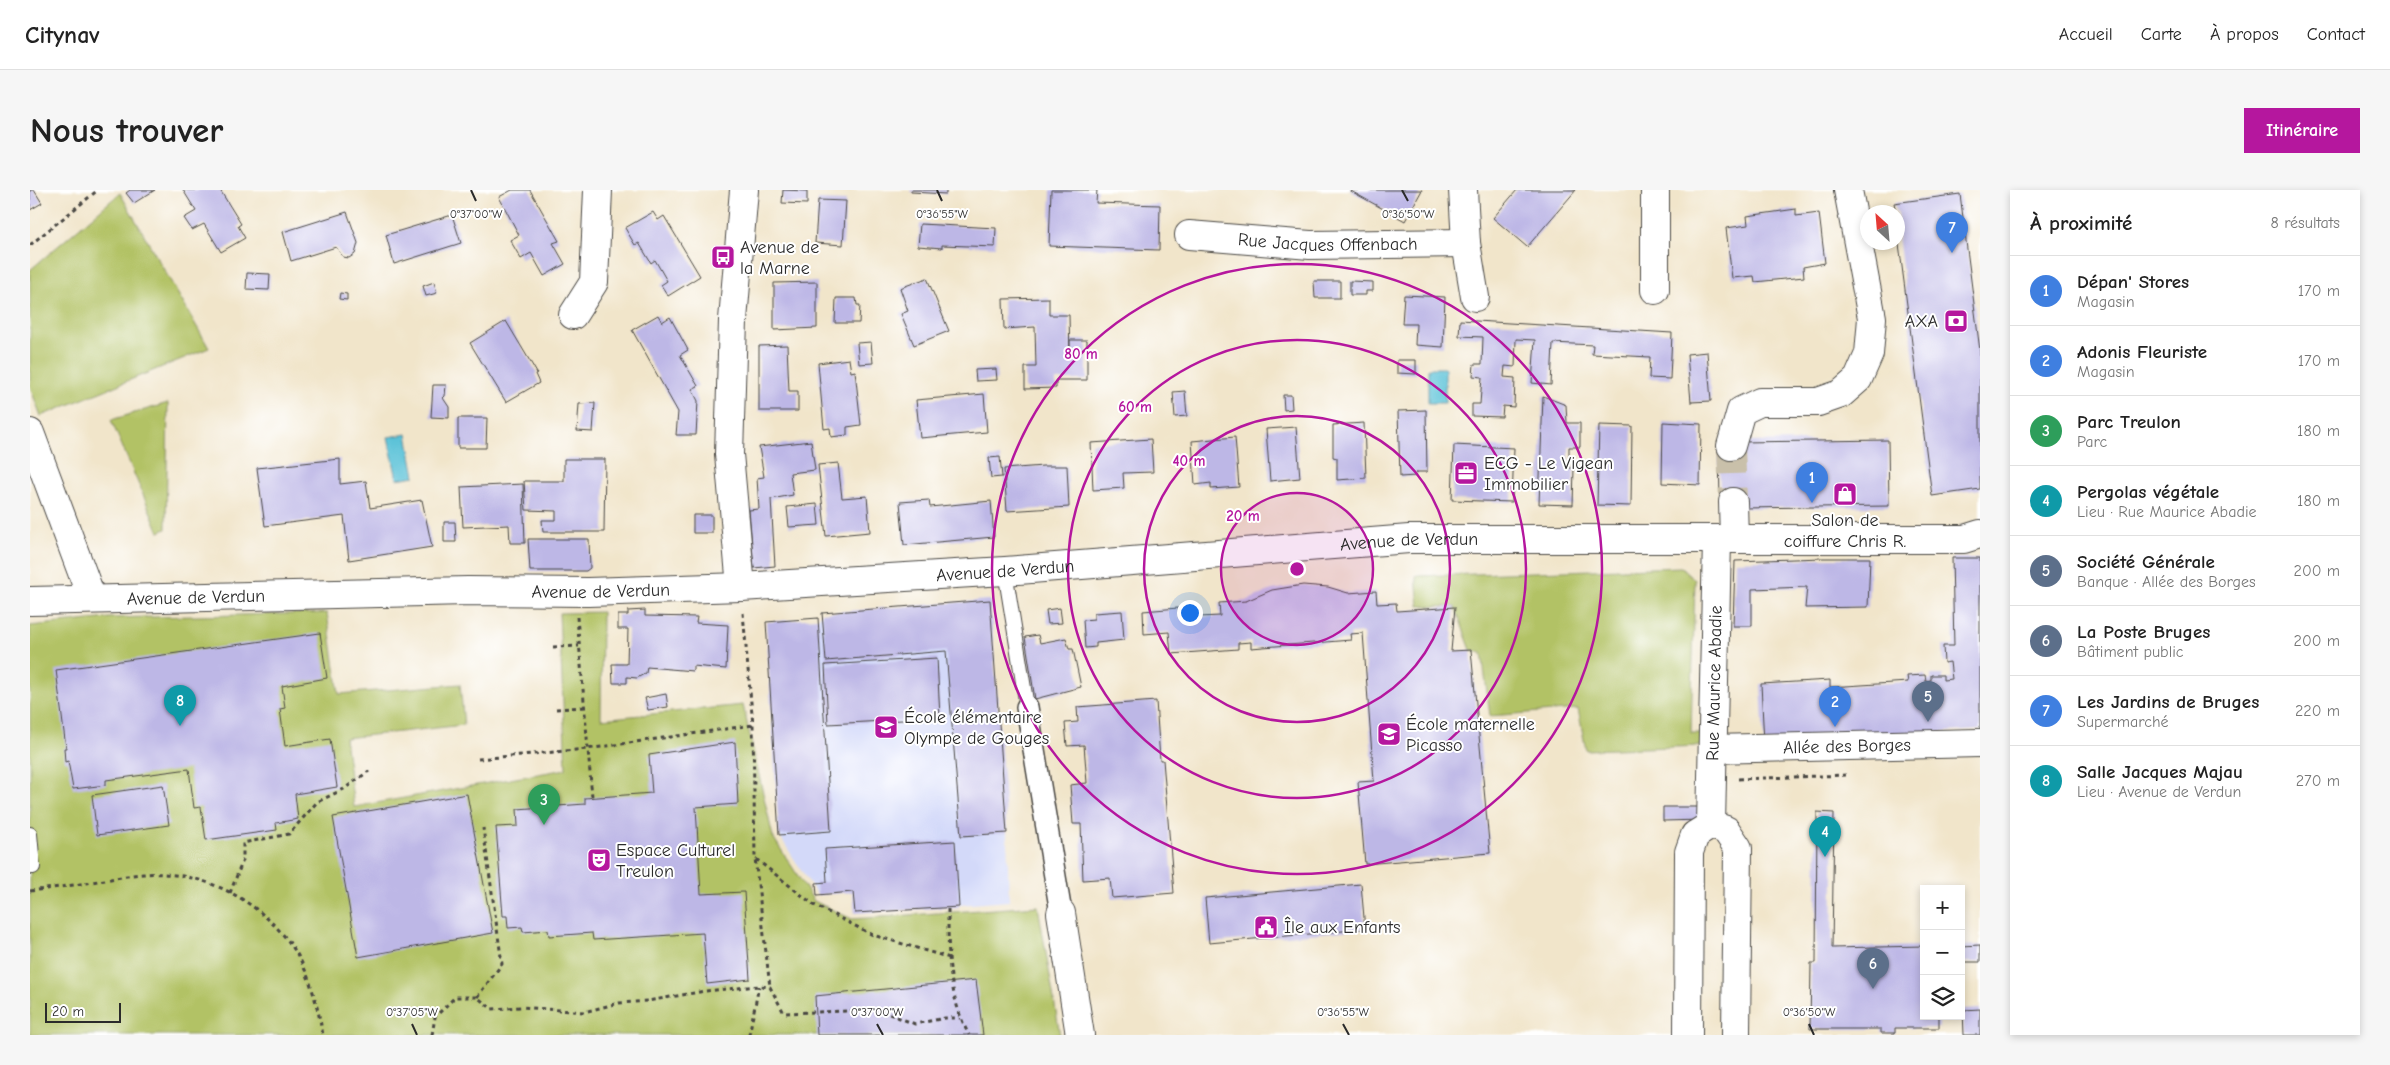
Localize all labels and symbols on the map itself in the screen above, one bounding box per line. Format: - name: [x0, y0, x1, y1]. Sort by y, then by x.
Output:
- north arrow: [1860, 205, 1905, 250]
- text: 0°37'00"W: [450, 207, 503, 221]
- text: 0°36'55"W: [916, 207, 969, 221]
- text: 0°36'50"W: [1382, 207, 1435, 221]
- pin: 7: [1936, 212, 1968, 253]
- street label: Rue Jacques Offenbach: [1237, 229, 1418, 256]
- place label: Avenue de la Marne: [740, 237, 819, 279]
- bus stop icon: Avenue de la Marne: [710, 244, 736, 270]
- bank icon: AXA: [1943, 308, 1969, 334]
- place label: AXA: [1905, 311, 1938, 332]
- text: 80 m: [1064, 345, 1098, 363]
- text: 60 m: [1118, 398, 1152, 416]
- text: 40 m: [1173, 452, 1206, 470]
- place label: ECG - Le Vigean Immobilier: [1484, 453, 1613, 495]
- office icon: ECG - Le Vigean Immobilier: [1453, 460, 1479, 486]
- pin: 1: [1796, 462, 1828, 503]
- shop icon: Salon de coiffure Chris R.: [1832, 481, 1858, 507]
- text: 20 m: [1226, 507, 1260, 525]
- place label: Salon de coiffure Chris R.: [1784, 510, 1906, 552]
- street label: Avenue de Verdun: [1339, 528, 1478, 555]
- street label: Avenue de Verdun: [936, 555, 1075, 586]
- centre of rings: [1288, 560, 1306, 578]
- street label: Avenue de Verdun: [532, 579, 670, 603]
- street label: Avenue de Verdun: [127, 585, 265, 609]
- your location: [1177, 600, 1203, 626]
- street label: Rue Maurice Abadie: [1702, 605, 1726, 761]
- pin: 5: [1912, 681, 1944, 722]
- pin: 8: [164, 685, 196, 726]
- pin: 2: [1819, 686, 1851, 727]
- place label: École élémentaire Olympe de Gouges: [904, 706, 1049, 749]
- place label: École maternelle Picasso: [1406, 713, 1535, 756]
- school or university icon: École élémentaire Olympe de Gouges: [873, 714, 899, 740]
- school or university icon: École maternelle Picasso: [1376, 721, 1402, 747]
- street label: Allée des Borges: [1783, 734, 1911, 758]
- pin: 3: [528, 784, 560, 825]
- pin: 4: [1809, 816, 1841, 857]
- place label: Espace Culturel Treulon: [616, 840, 735, 882]
- theatre icon: Espace Culturel Treulon: [586, 847, 612, 873]
- public building icon: Île aux Enfants: [1253, 914, 1279, 940]
- place label: Île aux Enfants: [1284, 916, 1400, 938]
- pin: 6: [1857, 948, 1889, 989]
- scale bar: [45, 1000, 121, 1023]
- text: 0°37'05"W: [386, 1005, 439, 1019]
- text: 0°37'00"W: [851, 1005, 904, 1019]
- text: 0°36'55"W: [1317, 1005, 1370, 1019]
- text: 0°36'50"W: [1783, 1005, 1836, 1019]

